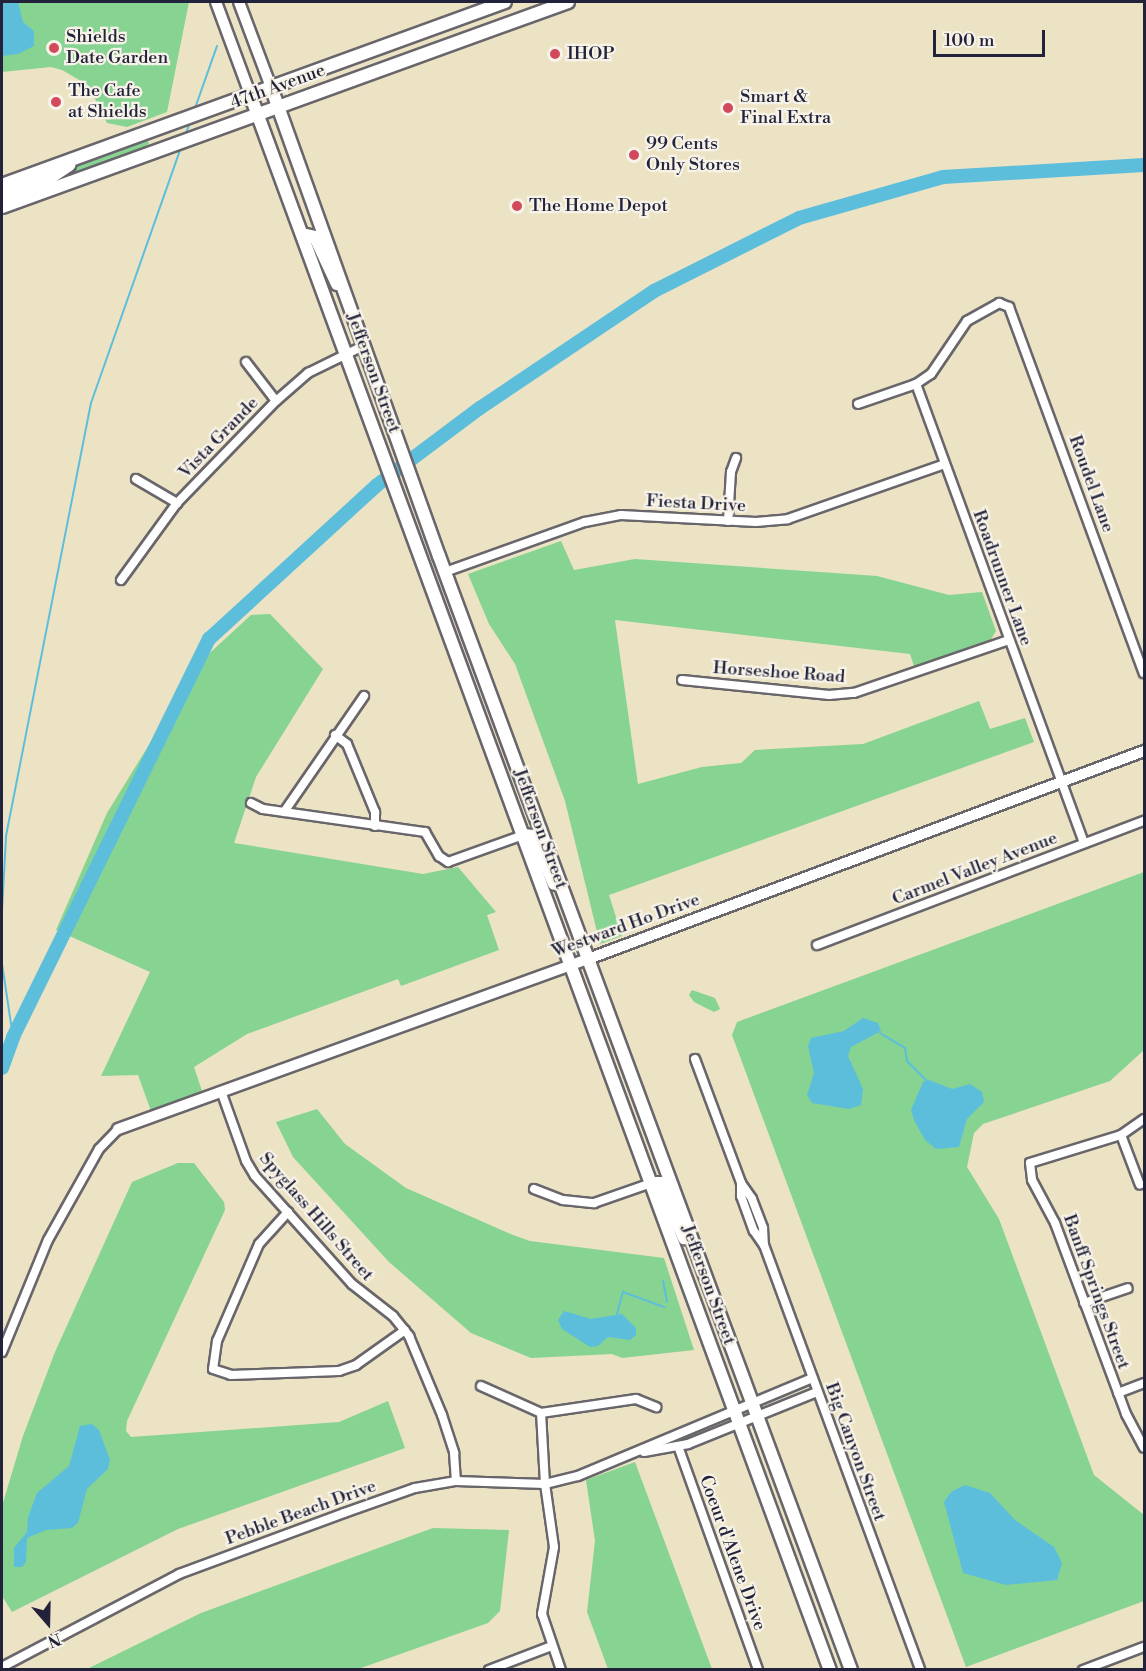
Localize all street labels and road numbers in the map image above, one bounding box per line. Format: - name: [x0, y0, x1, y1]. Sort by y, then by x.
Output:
- street label: 47th Avenue: [228, 60, 328, 114]
- street label: Jefferson Street: [341, 310, 405, 436]
- street label: Vista Grande: [175, 393, 263, 483]
- street label: Roudel Lane: [1063, 432, 1119, 536]
- street label: Fiesta Drive: [646, 491, 746, 517]
- street label: Roadrunner Lane: [967, 507, 1037, 649]
- street label: Horseshoe Road: [712, 658, 846, 688]
- street label: Jefferson Street: [508, 766, 572, 892]
- street label: Carmel Valley Avenue: [889, 827, 1061, 911]
- street label: Westward Ho Drive: [549, 889, 703, 963]
- street label: Spyglass Hills Street: [254, 1148, 378, 1286]
- street label: Banff Springs Street: [1058, 1212, 1134, 1372]
- street label: Jefferson Street: [676, 1222, 740, 1348]
- street label: Big Canyon Street: [820, 1380, 890, 1524]
- street label: Coeur d'Alene Drive: [694, 1472, 770, 1634]
- street label: Pebble Beach Drive: [223, 1476, 379, 1550]

